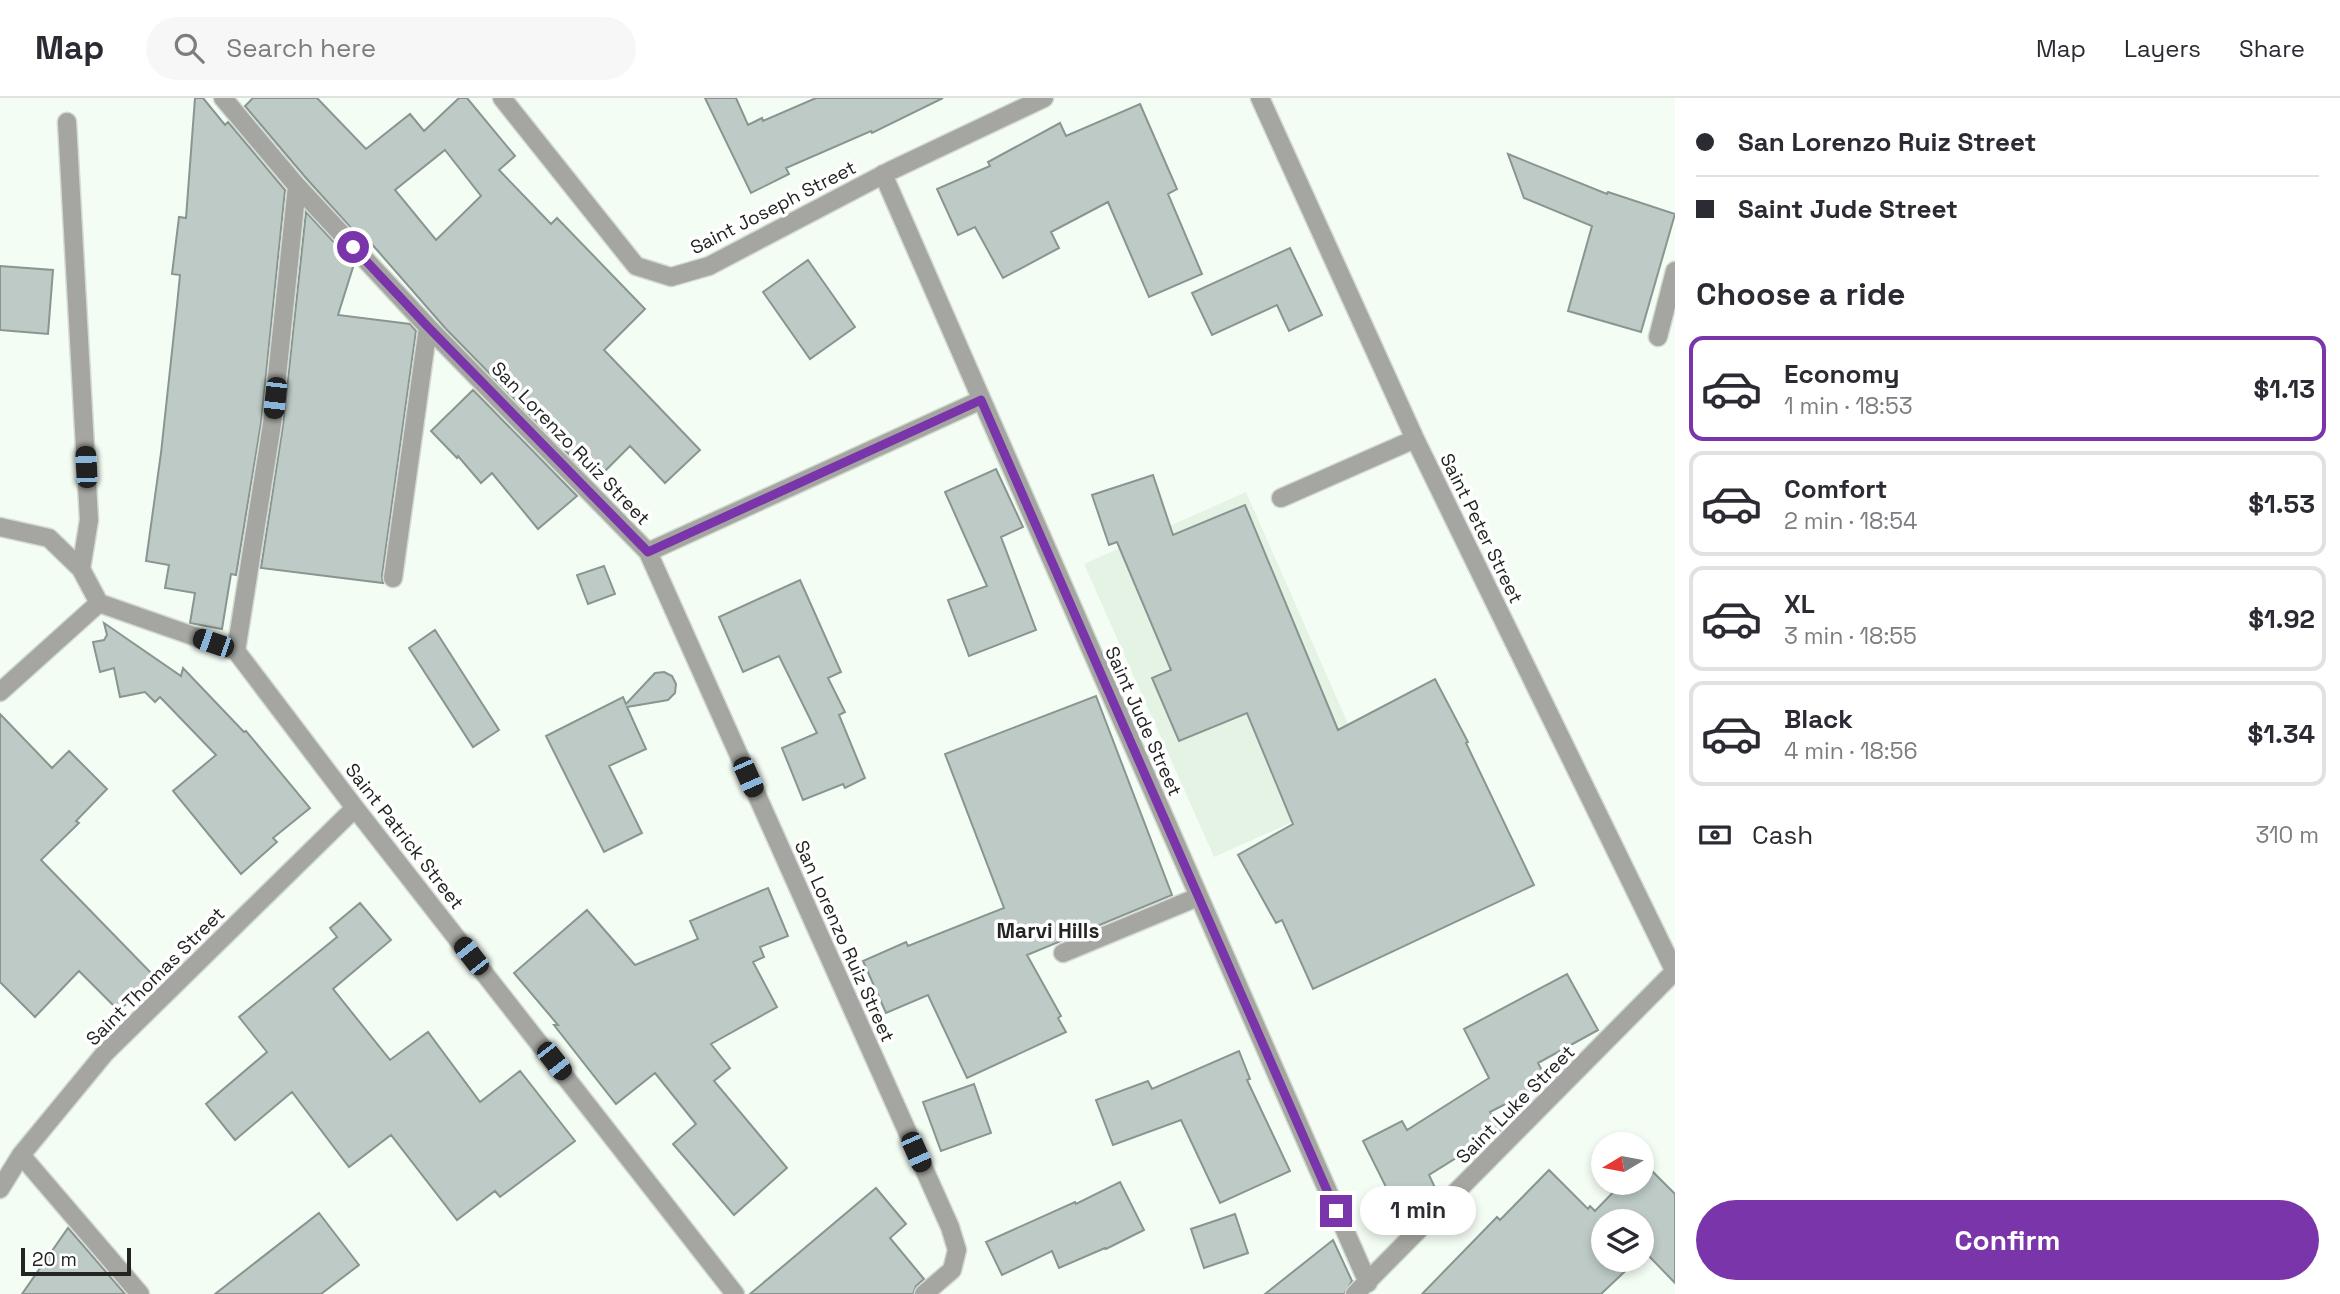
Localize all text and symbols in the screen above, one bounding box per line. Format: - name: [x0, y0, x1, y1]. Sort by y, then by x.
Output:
- search box: [146, 17, 636, 80]
- text: Map: [35, 27, 104, 69]
- icon: search: [170, 29, 208, 67]
- text: Search here: [226, 31, 376, 65]
- text: Map: [2036, 33, 2086, 64]
- text: Layers: [2124, 33, 2201, 64]
- text: Share: [2239, 33, 2305, 64]
- text: San Lorenzo Ruiz Street: [1738, 125, 2036, 159]
- street label: Saint Joseph Street: [686, 155, 860, 260]
- text: Saint Jude Street: [1738, 192, 1958, 226]
- route start: [337, 231, 369, 263]
- text: Choose a ride: [1696, 274, 1906, 314]
- street label: San Lorenzo Ruiz Street: [486, 356, 655, 530]
- icon: car: [1700, 357, 1763, 420]
- text: Economy: [1784, 357, 1900, 391]
- text: $1.13: [2254, 372, 2315, 406]
- car: [263, 376, 288, 420]
- text: 1 min · 18:53: [1784, 391, 1913, 421]
- car: [75, 445, 98, 489]
- street label: Saint Peter Street: [1434, 449, 1529, 607]
- icon: car: [1700, 472, 1763, 535]
- text: Comfort: [1784, 472, 1887, 506]
- text: $1.53: [2248, 487, 2315, 521]
- text: 2 min · 18:54: [1784, 506, 1917, 536]
- icon: car: [1700, 587, 1763, 650]
- text: XL: [1784, 587, 1815, 621]
- text: $1.92: [2248, 602, 2315, 636]
- text: 3 min · 18:55: [1784, 621, 1917, 651]
- car: [190, 626, 237, 660]
- street label: Saint Jude Street: [1099, 643, 1188, 800]
- icon: car: [1700, 702, 1763, 765]
- text: Black: [1784, 702, 1853, 736]
- text: $1.34: [2247, 717, 2315, 751]
- text: 4 min · 18:56: [1784, 736, 1918, 766]
- car: [730, 754, 767, 800]
- street label: Saint Patrick Street: [340, 758, 470, 914]
- icon: cash: [1696, 816, 1734, 854]
- text: Cash: [1752, 818, 1813, 852]
- text: 310 m: [2255, 820, 2319, 850]
- street label: San Lorenzo Ruiz Street: [789, 836, 900, 1046]
- street label: Saint Thomas Street: [81, 902, 230, 1051]
- district label: Marvi Hills: [997, 917, 1099, 944]
- car: [450, 933, 493, 979]
- car: [533, 1038, 576, 1084]
- street label: Saint Luke Street: [1451, 1040, 1580, 1169]
- car: [898, 1129, 935, 1175]
- north arrow: [1591, 1132, 1654, 1195]
- map controls: [1591, 1132, 1654, 1272]
- callout: 1 min: [1360, 1186, 1476, 1236]
- route end: [1320, 1195, 1352, 1227]
- text: 1 min: [1390, 1195, 1446, 1225]
- button: Confirm: [1696, 1200, 2319, 1280]
- button: layers: [1591, 1209, 1654, 1272]
- scale bar: [21, 1245, 131, 1277]
- text: 20 m: [32, 1247, 77, 1272]

